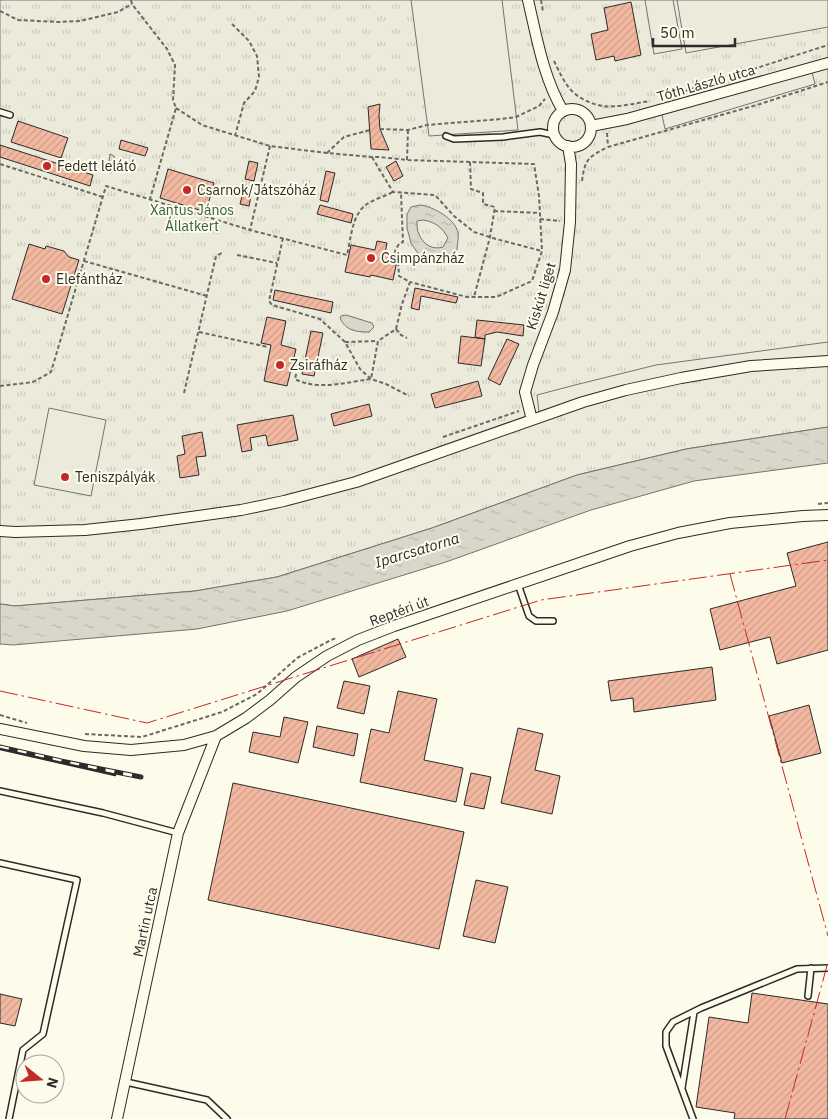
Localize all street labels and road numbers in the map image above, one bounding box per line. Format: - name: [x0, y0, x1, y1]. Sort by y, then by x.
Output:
- street label: Tóth László utca: [655, 60, 758, 106]
- street label: Kiskút liget: [522, 260, 560, 332]
- street label: Reptéri út: [367, 592, 431, 630]
- street label: Martin utca: [129, 885, 161, 959]

